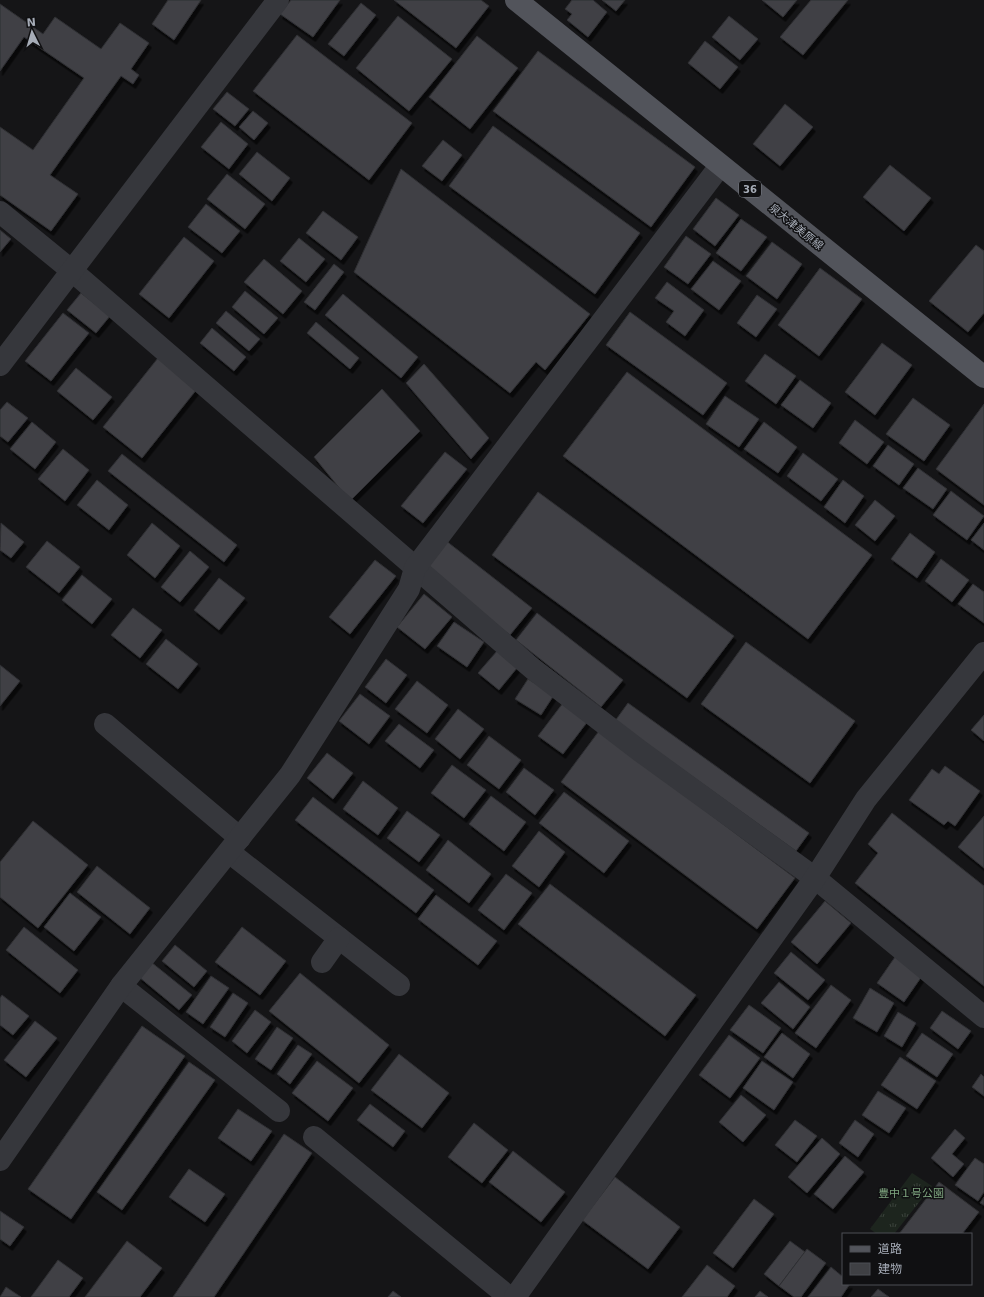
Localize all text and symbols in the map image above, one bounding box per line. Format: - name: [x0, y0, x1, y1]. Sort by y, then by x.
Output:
- north arrow: [12, 12, 52, 52]
- text: N: [26, 16, 36, 29]
- road number: 36: [739, 181, 761, 197]
- street label: 泉大津美原線: [766, 201, 826, 253]
- park label: 豊中１号公園: [878, 1187, 944, 1200]
- legend: [842, 1233, 972, 1285]
- text: 道路: [878, 1242, 902, 1256]
- text: 建物: [878, 1262, 902, 1276]

